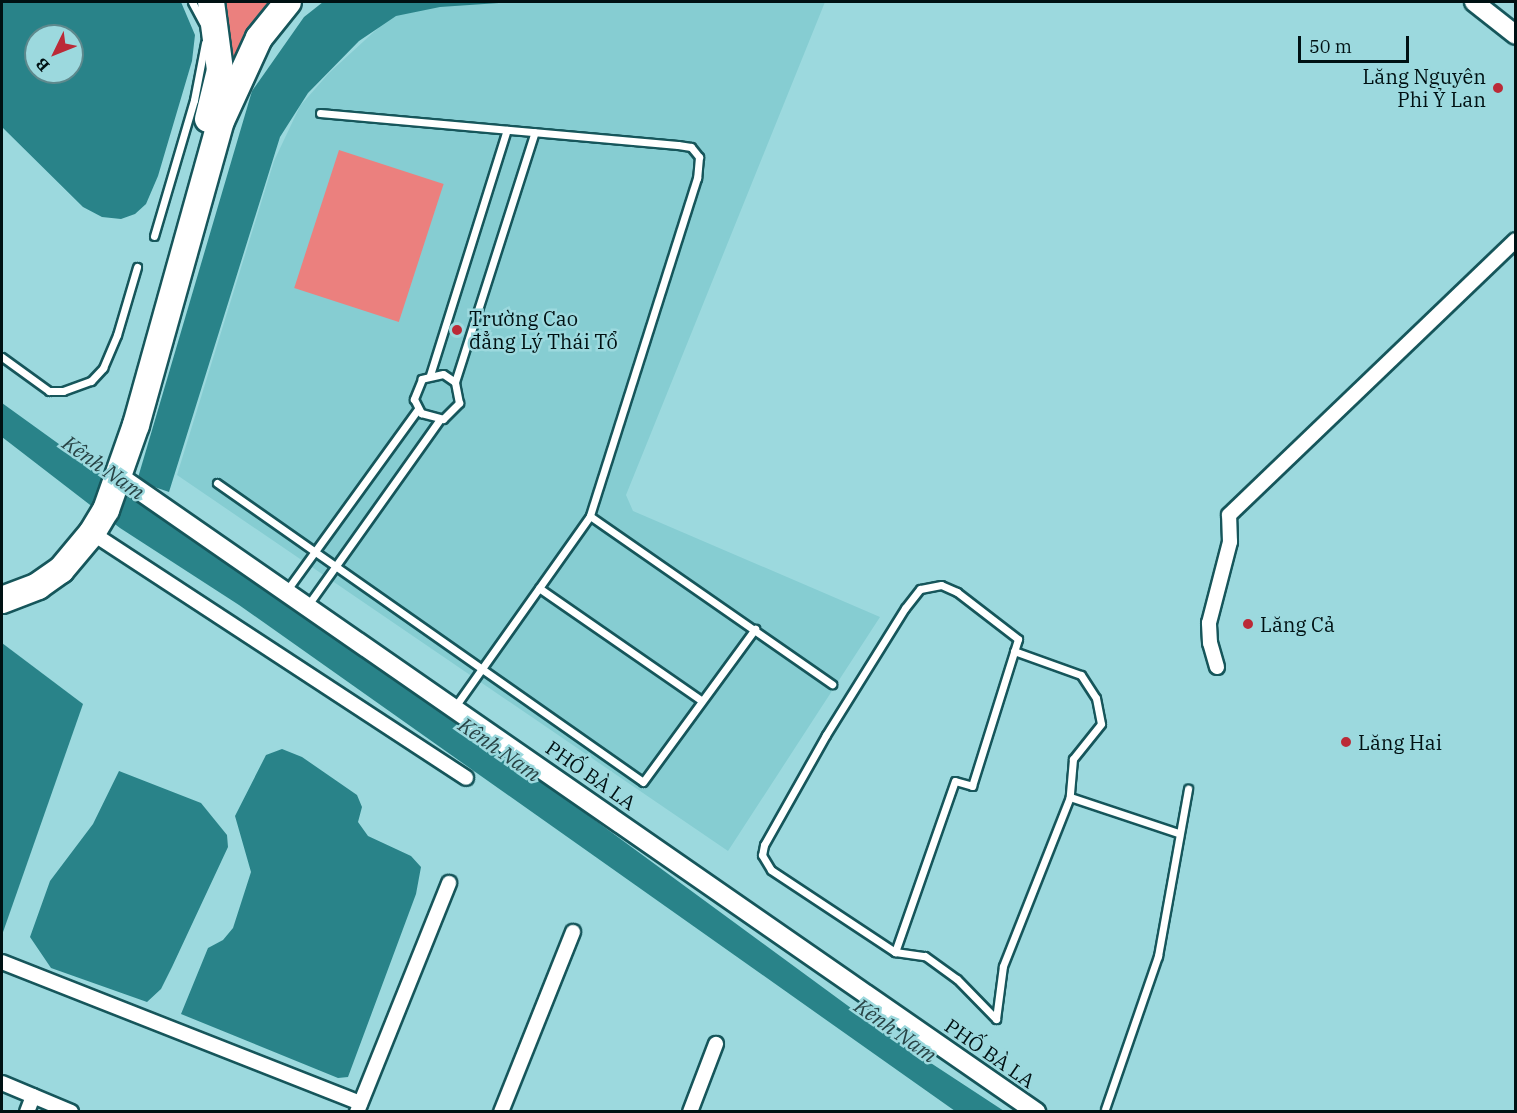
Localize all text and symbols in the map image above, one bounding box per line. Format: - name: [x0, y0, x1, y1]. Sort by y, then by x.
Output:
- north arrow: [24, 24, 84, 84]
- scale bar: [1301, 24, 1412, 62]
- text: 50 m: [1309, 35, 1352, 58]
- text: B: [31, 54, 53, 76]
- place label: Lăng Nguyên Phi Ỷ Lan: [1362, 64, 1486, 111]
- marker: Lăng Nguyên Phi Ỷ Lan: [1491, 81, 1505, 95]
- place label: Trường Cao đẳng Lý Thái Tổ: [469, 306, 618, 353]
- marker: Trường Cao đẳng Lý Thái Tổ: [450, 323, 464, 337]
- water label: Kênh Nam: [58, 430, 150, 504]
- place label: Lăng Cả: [1260, 612, 1335, 636]
- marker: Lăng Cả: [1241, 617, 1255, 631]
- water label: Kênh Nam: [454, 712, 546, 786]
- place label: Lăng Hai: [1358, 730, 1442, 754]
- street label: PHỐ BÀ LA: [541, 735, 641, 815]
- marker: Lăng Hai: [1339, 735, 1353, 749]
- water label: Kênh Nam: [850, 993, 942, 1067]
- street label: PHỐ BÀ LA: [940, 1013, 1040, 1093]

